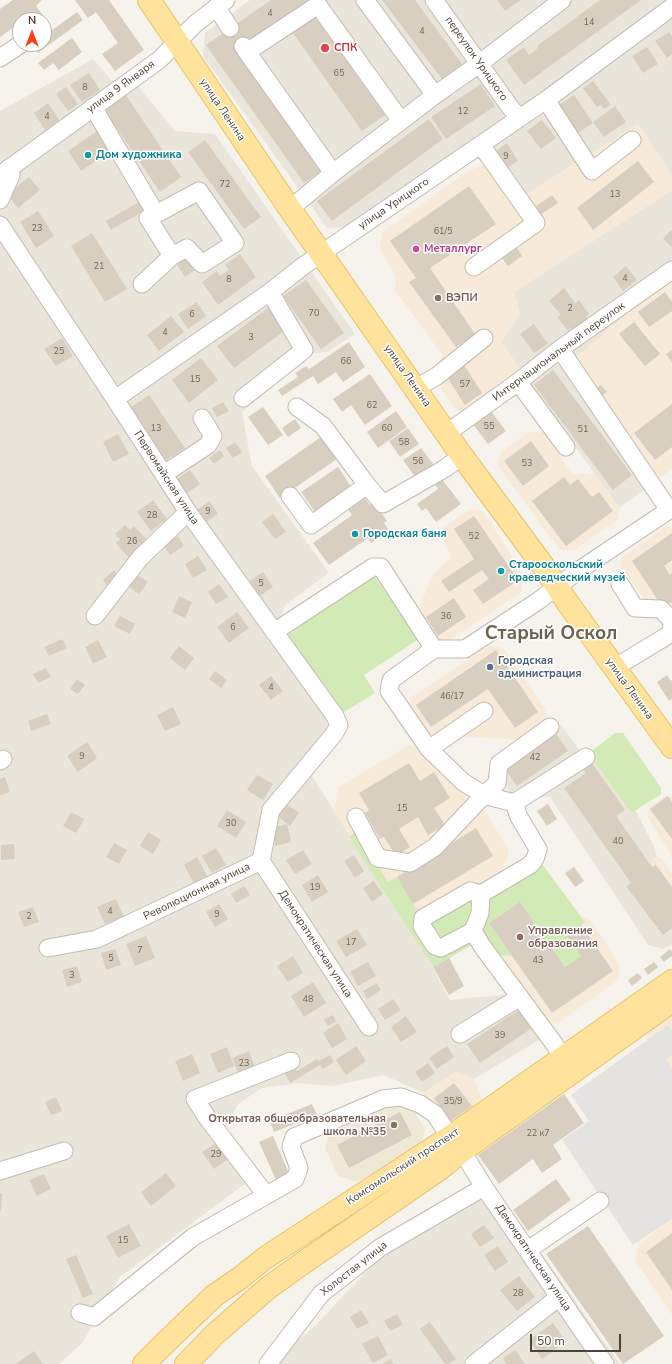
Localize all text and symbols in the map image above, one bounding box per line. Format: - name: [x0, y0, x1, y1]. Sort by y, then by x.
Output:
- house number: 4: [267, 9, 273, 19]
- north arrow: [12, 12, 52, 52]
- text: N: [28, 13, 36, 28]
- street label: переулок Урицкого: [442, 14, 510, 104]
- house number: 14: [584, 18, 594, 28]
- house number: 4: [419, 27, 425, 37]
- place label: СПК: [334, 41, 357, 55]
- marker: СПК: [319, 42, 331, 54]
- street label: улица 9 Января: [84, 58, 158, 116]
- house number: 65: [334, 69, 344, 79]
- street label: улица Ленина: [196, 76, 248, 144]
- house number: 8: [82, 83, 88, 93]
- house number: 12: [458, 107, 468, 117]
- house number: 4: [44, 112, 50, 122]
- place label: Дом художника: [96, 148, 182, 162]
- marker: Дом художника: [83, 150, 93, 160]
- house number: 9: [503, 152, 509, 162]
- street label: улица Урицкого: [356, 175, 432, 233]
- house number: 72: [220, 180, 230, 190]
- house number: 13: [610, 190, 620, 200]
- house number: 23: [32, 224, 42, 234]
- house number: 61/5: [434, 227, 452, 237]
- place label: Металлург: [424, 242, 482, 256]
- marker: Металлург: [411, 244, 421, 254]
- house number: 21: [94, 262, 104, 272]
- house number: 4: [622, 274, 628, 284]
- house number: 8: [226, 275, 232, 285]
- place label: ВЭПИ: [446, 291, 478, 305]
- marker: ВЭПИ: [433, 293, 443, 303]
- street label: Интернациональный переулок: [490, 300, 628, 404]
- house number: 2: [567, 304, 573, 314]
- house number: 70: [309, 309, 319, 319]
- house number: 6: [189, 310, 195, 320]
- house number: 4: [162, 328, 168, 338]
- house number: 3: [248, 333, 254, 343]
- street label: улица Ленина: [381, 342, 433, 410]
- house number: 25: [54, 347, 64, 357]
- house number: 66: [341, 357, 351, 367]
- house number: 15: [190, 375, 200, 385]
- house number: 57: [460, 380, 470, 390]
- house number: 62: [367, 401, 377, 411]
- house number: 55: [484, 422, 494, 432]
- house number: 13: [151, 424, 161, 434]
- house number: 60: [382, 424, 392, 434]
- house number: 51: [578, 425, 588, 435]
- street label: Первомайская улица: [131, 429, 201, 527]
- house number: 58: [399, 438, 409, 448]
- house number: 56: [413, 457, 423, 467]
- house number: 53: [522, 459, 532, 469]
- house number: 9: [205, 507, 211, 517]
- house number: 28: [147, 511, 157, 521]
- place label: Городская баня: [363, 527, 447, 541]
- marker: Городская баня: [350, 529, 360, 539]
- house number: 52: [469, 532, 479, 542]
- house number: 26: [127, 537, 137, 547]
- place label: Старооскольский краеведческий музей: [509, 558, 625, 584]
- marker: Старооскольский краеведческий музей: [496, 566, 506, 576]
- house number: 5: [258, 579, 264, 589]
- house number: 36: [441, 612, 451, 622]
- house number: 6: [230, 623, 236, 633]
- district label: Старый Оскол: [485, 623, 617, 645]
- place label: Городская администрация: [498, 654, 582, 680]
- street label: улица Ленина: [602, 656, 656, 722]
- marker: Городская администрация: [485, 662, 495, 672]
- house number: 4: [268, 683, 274, 693]
- house number: 46/17: [440, 692, 464, 702]
- house number: 9: [79, 752, 85, 762]
- house number: 42: [530, 753, 540, 763]
- house number: 15: [397, 804, 407, 814]
- house number: 30: [226, 819, 236, 829]
- house number: 40: [613, 837, 623, 847]
- street label: Революционная улица: [141, 860, 253, 924]
- house number: 19: [310, 883, 320, 893]
- street label: Демократическая улица: [275, 888, 355, 1000]
- house number: 4: [107, 907, 113, 917]
- house number: 9: [214, 910, 220, 920]
- house number: 2: [26, 912, 32, 922]
- place label: Управление образования: [528, 924, 598, 950]
- marker: Управление образования: [515, 932, 525, 942]
- house number: 17: [346, 938, 356, 948]
- house number: 7: [137, 946, 143, 956]
- house number: 5: [108, 954, 114, 964]
- house number: 43: [533, 956, 543, 966]
- house number: 3: [69, 971, 75, 981]
- house number: 48: [303, 995, 313, 1005]
- house number: 39: [495, 1031, 505, 1041]
- house number: 23: [239, 1059, 249, 1069]
- house number: 35/9: [444, 1097, 462, 1107]
- place label: Открытая общеобразовательная школа №35: [208, 1112, 386, 1138]
- marker: Открытая общеобразовательная школа №35: [389, 1120, 399, 1130]
- street label: Комсомольский проспект: [344, 1126, 462, 1208]
- house number: 22 к7: [526, 1129, 550, 1139]
- house number: 29: [211, 1150, 221, 1160]
- street label: Демократическая улица: [492, 1202, 574, 1314]
- house number: 15: [118, 1236, 128, 1246]
- street label: Холостая улица: [318, 1239, 390, 1299]
- house number: 28: [513, 1289, 523, 1299]
- scale bar: [532, 1326, 623, 1352]
- text: 50 m: [537, 1333, 565, 1349]

